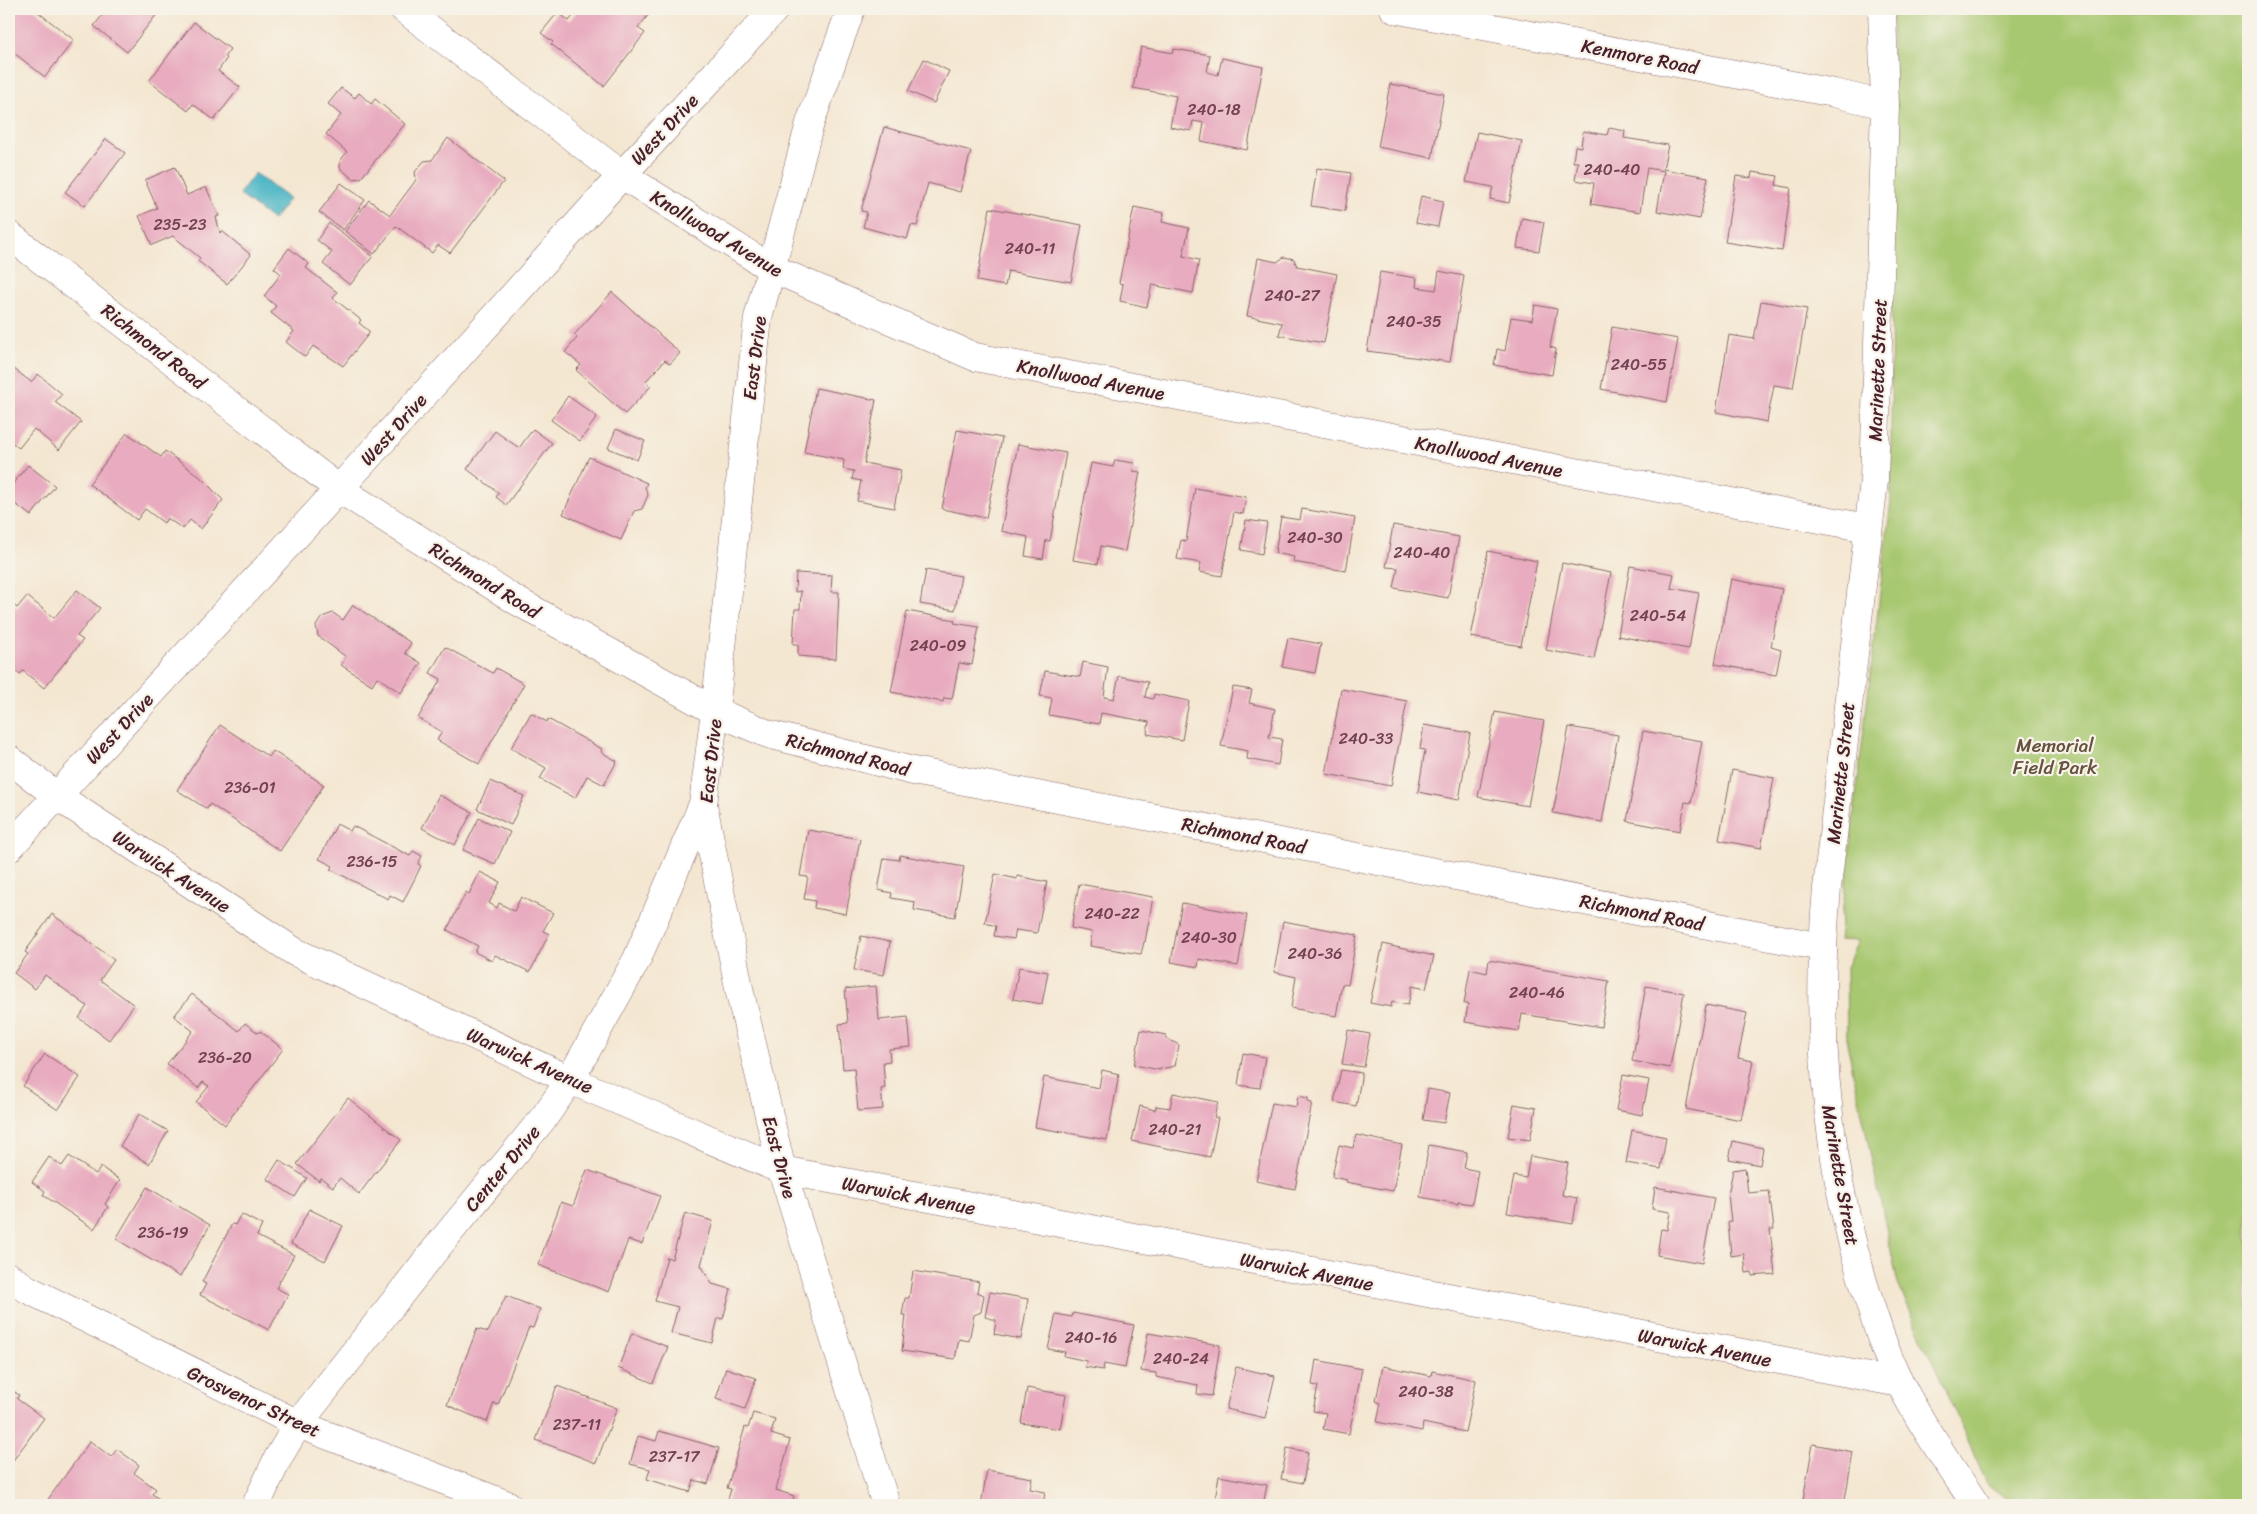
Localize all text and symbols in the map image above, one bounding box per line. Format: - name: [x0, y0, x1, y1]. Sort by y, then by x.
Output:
- street label: Kenmore Road: [1579, 29, 1703, 84]
- street label: West Drive: [622, 86, 707, 173]
- house number: 240-18: [1187, 95, 1241, 124]
- house number: 240-40: [1584, 155, 1640, 184]
- street label: Knollwood Avenue: [644, 181, 790, 286]
- house number: 235-23: [153, 210, 207, 239]
- house number: 240-11: [1005, 234, 1055, 263]
- house number: 240-27: [1264, 281, 1320, 310]
- street label: Richmond Road: [94, 295, 215, 399]
- street label: Marinette Street: [1859, 298, 1896, 442]
- house number: 240-35: [1386, 307, 1442, 336]
- street label: East Drive: [733, 314, 776, 402]
- street label: Knollwood Avenue: [1014, 349, 1168, 410]
- house number: 240-55: [1611, 350, 1667, 379]
- street label: West Drive: [351, 385, 435, 473]
- street label: Knollwood Avenue: [1412, 426, 1566, 487]
- house number: 240-30: [1287, 523, 1343, 552]
- street label: Richmond Road: [422, 533, 549, 629]
- house number: 240-40: [1394, 538, 1450, 567]
- house number: 240-54: [1630, 601, 1686, 630]
- house number: 240-09: [910, 631, 967, 660]
- street label: West Drive: [77, 685, 162, 772]
- street label: Marinette Street: [1817, 700, 1864, 846]
- street label: East Drive: [690, 717, 731, 805]
- street label: Richmond Road: [783, 723, 915, 786]
- house number: 240-33: [1339, 724, 1393, 753]
- park label: Memorial Field Park: [2013, 729, 2098, 784]
- house number: 236-01: [224, 773, 276, 802]
- street label: Richmond Road: [1179, 807, 1311, 864]
- street label: Warwick Avenue: [106, 821, 238, 922]
- house number: 236-15: [346, 847, 398, 876]
- street label: Richmond Road: [1577, 884, 1709, 941]
- house number: 240-22: [1084, 899, 1140, 928]
- house number: 240-30: [1181, 923, 1237, 952]
- house number: 240-36: [1288, 939, 1342, 968]
- house number: 240-46: [1509, 978, 1565, 1007]
- street label: Warwick Avenue: [461, 1018, 599, 1103]
- house number: 236-20: [198, 1043, 252, 1072]
- street label: Marinette Street: [1812, 1102, 1869, 1248]
- street label: East Drive: [753, 1112, 806, 1202]
- house number: 240-21: [1149, 1115, 1202, 1144]
- street label: Center Drive: [456, 1117, 549, 1219]
- street label: Warwick Avenue: [839, 1166, 979, 1225]
- house number: 236-19: [137, 1218, 189, 1247]
- street label: Warwick Avenue: [1237, 1242, 1377, 1301]
- street label: Warwick Avenue: [1635, 1318, 1775, 1377]
- house number: 240-16: [1065, 1323, 1117, 1352]
- house number: 240-24: [1153, 1344, 1209, 1373]
- street label: Grosvenor Street: [181, 1356, 326, 1447]
- house number: 240-38: [1398, 1377, 1454, 1406]
- house number: 237-11: [553, 1410, 601, 1439]
- house number: 237-17: [649, 1442, 700, 1471]

